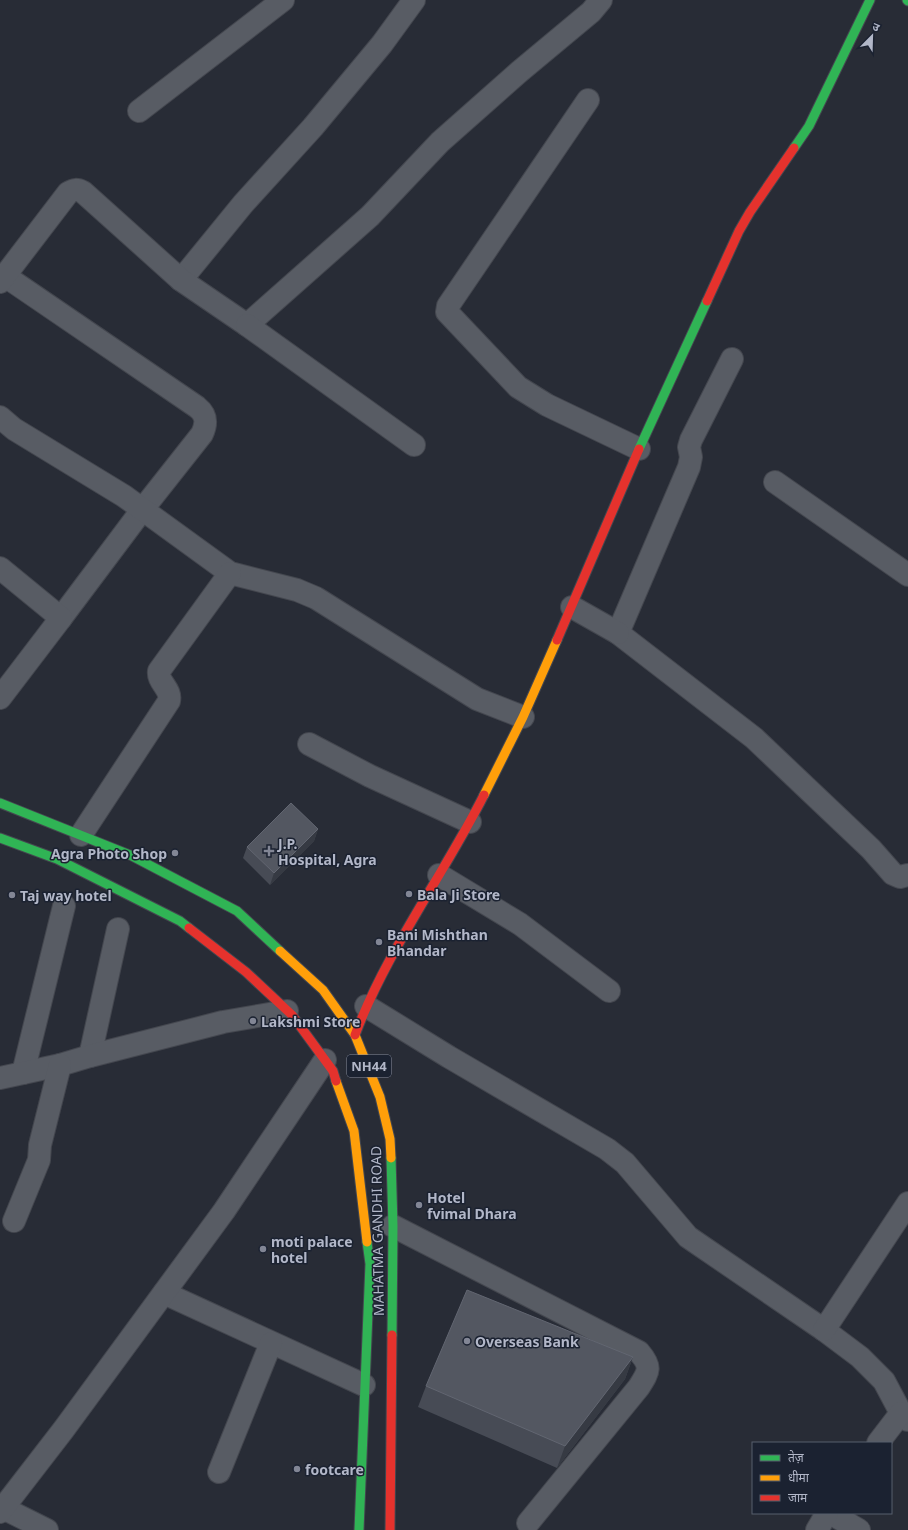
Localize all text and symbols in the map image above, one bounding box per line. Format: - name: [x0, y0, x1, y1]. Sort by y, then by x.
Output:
- north arrow: [852, 16, 892, 56]
- text: उ: [870, 18, 883, 35]
- place label: J.P. Hospital, Agra: [276, 834, 377, 869]
- place label: Agra Photo Shop: [51, 844, 167, 863]
- marker: J.P. Hospital, Agra: [263, 845, 275, 857]
- marker: Agra Photo Shop: [170, 848, 180, 858]
- place label: Bala Ji Store: [417, 885, 500, 904]
- place label: Taj way hotel: [20, 886, 112, 905]
- marker: Bala Ji Store: [404, 889, 414, 899]
- marker: Taj way hotel: [7, 890, 17, 900]
- place label: Bani Mishthan Bhandar: [387, 925, 488, 960]
- marker: Bani Mishthan Bhandar: [374, 937, 384, 947]
- place label: Lakshmi Store: [261, 1012, 360, 1031]
- marker: Lakshmi Store: [248, 1016, 258, 1026]
- road number: NH44: [347, 1055, 391, 1077]
- street label: MAHATMA GANDHI ROAD: [366, 1146, 388, 1316]
- place label: Hotel fvimal Dhara: [427, 1188, 517, 1223]
- marker: Hotel fvimal Dhara: [414, 1200, 424, 1210]
- place label: moti palace hotel: [271, 1232, 353, 1267]
- marker: moti palace hotel: [258, 1244, 268, 1254]
- place label: Overseas Bank: [475, 1332, 579, 1351]
- marker: Overseas Bank: [462, 1336, 472, 1346]
- legend: [752, 1442, 892, 1514]
- text: तेज़: [788, 1449, 805, 1466]
- place label: footcare: [305, 1460, 364, 1479]
- marker: footcare: [292, 1464, 302, 1474]
- text: धीमा: [788, 1469, 810, 1486]
- text: जाम: [788, 1489, 808, 1506]

